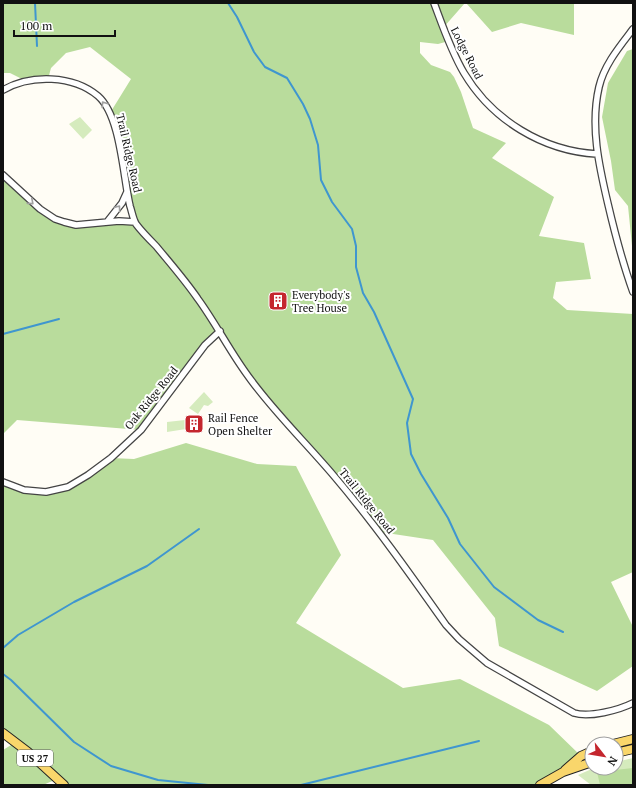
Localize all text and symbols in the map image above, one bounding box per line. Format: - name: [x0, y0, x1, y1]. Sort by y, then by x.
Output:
- scale bar: [14, 12, 115, 38]
- text: 100 m: [20, 18, 53, 33]
- street label: Lodge Road: [448, 25, 486, 81]
- one-way arrow: [101, 101, 109, 108]
- street label: Trail Ridge Road: [113, 112, 145, 194]
- one-way arrow: [26, 197, 34, 204]
- one-way arrow: [113, 205, 121, 212]
- place label: Everybody's Tree House: [292, 288, 350, 315]
- building icon: Everybody's Tree House: [267, 290, 289, 312]
- street label: Oak Ridge Road: [121, 364, 181, 432]
- place label: Rail Fence Open Shelter: [208, 411, 273, 438]
- building icon: Rail Fence Open Shelter: [183, 413, 205, 435]
- street label: Trail Ridge Road: [336, 465, 398, 537]
- north arrow: [584, 736, 624, 776]
- road number: US 27: [17, 750, 53, 766]
- text: N: [604, 754, 621, 769]

